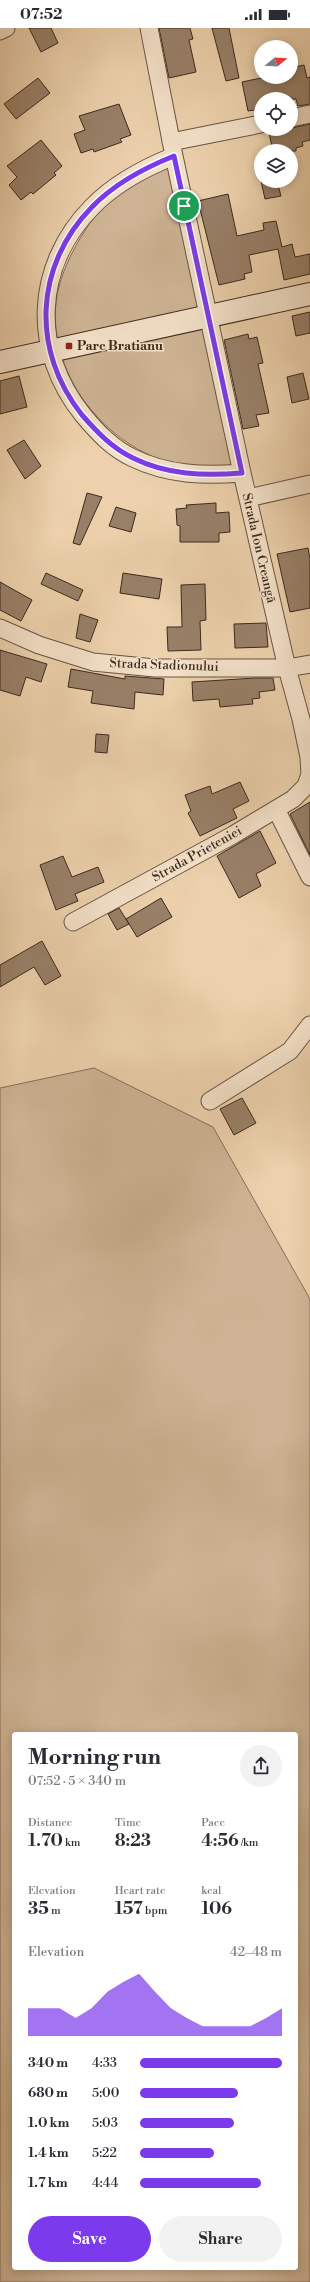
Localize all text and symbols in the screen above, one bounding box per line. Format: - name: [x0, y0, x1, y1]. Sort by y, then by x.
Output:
- text: 07:52: [20, 5, 62, 24]
- north arrow: [254, 40, 298, 84]
- map controls: [254, 40, 298, 188]
- button: locate: [254, 92, 298, 136]
- button: layers: [254, 144, 298, 188]
- pin: [167, 189, 201, 223]
- icon: arrive: [173, 195, 195, 217]
- place label: Parc Bratianu: [77, 338, 163, 354]
- marker: Parc Bratianu: [64, 341, 74, 351]
- street label: Strada Ion Creangă: [239, 492, 280, 605]
- street label: Strada Stadionului: [109, 655, 219, 675]
- street label: Strada Prieteniei: [149, 823, 245, 885]
- text: Morning run: [28, 1744, 161, 1771]
- button: share: [240, 1745, 282, 1787]
- text: 07:52 · 5 × 340 m: [28, 1773, 126, 1789]
- text: Distance: [28, 1816, 72, 1830]
- text: Time: [115, 1816, 141, 1830]
- text: Pace: [201, 1816, 225, 1830]
- text: 1.70: [28, 1830, 63, 1852]
- text: 8:23: [115, 1830, 151, 1852]
- text: 4:56: [201, 1830, 239, 1852]
- text: km: [63, 1836, 80, 1850]
- text: /km: [239, 1836, 258, 1850]
- text: Elevation: [28, 1884, 76, 1898]
- text: Heart rate: [115, 1884, 165, 1898]
- text: kcal: [201, 1884, 221, 1898]
- text: 35: [28, 1898, 49, 1920]
- text: 157: [115, 1898, 143, 1920]
- text: 106: [201, 1898, 232, 1920]
- text: m: [49, 1904, 61, 1918]
- text: bpm: [143, 1904, 167, 1918]
- text: Elevation: [28, 1944, 84, 1960]
- text: 42–48 m: [230, 1944, 282, 1960]
- text: 340 m: [28, 2055, 68, 2071]
- text: 4:33: [92, 2055, 117, 2071]
- text: 680 m: [28, 2085, 68, 2101]
- text: 5:00: [92, 2085, 119, 2101]
- text: 1.0 km: [28, 2115, 69, 2131]
- text: 5:03: [92, 2115, 118, 2131]
- text: 1.4 km: [28, 2145, 69, 2161]
- text: 5:22: [92, 2145, 117, 2161]
- text: 1.7 km: [28, 2175, 68, 2191]
- text: 4:44: [92, 2175, 118, 2191]
- button: Save: [28, 2216, 151, 2262]
- button: Share: [159, 2216, 282, 2262]

